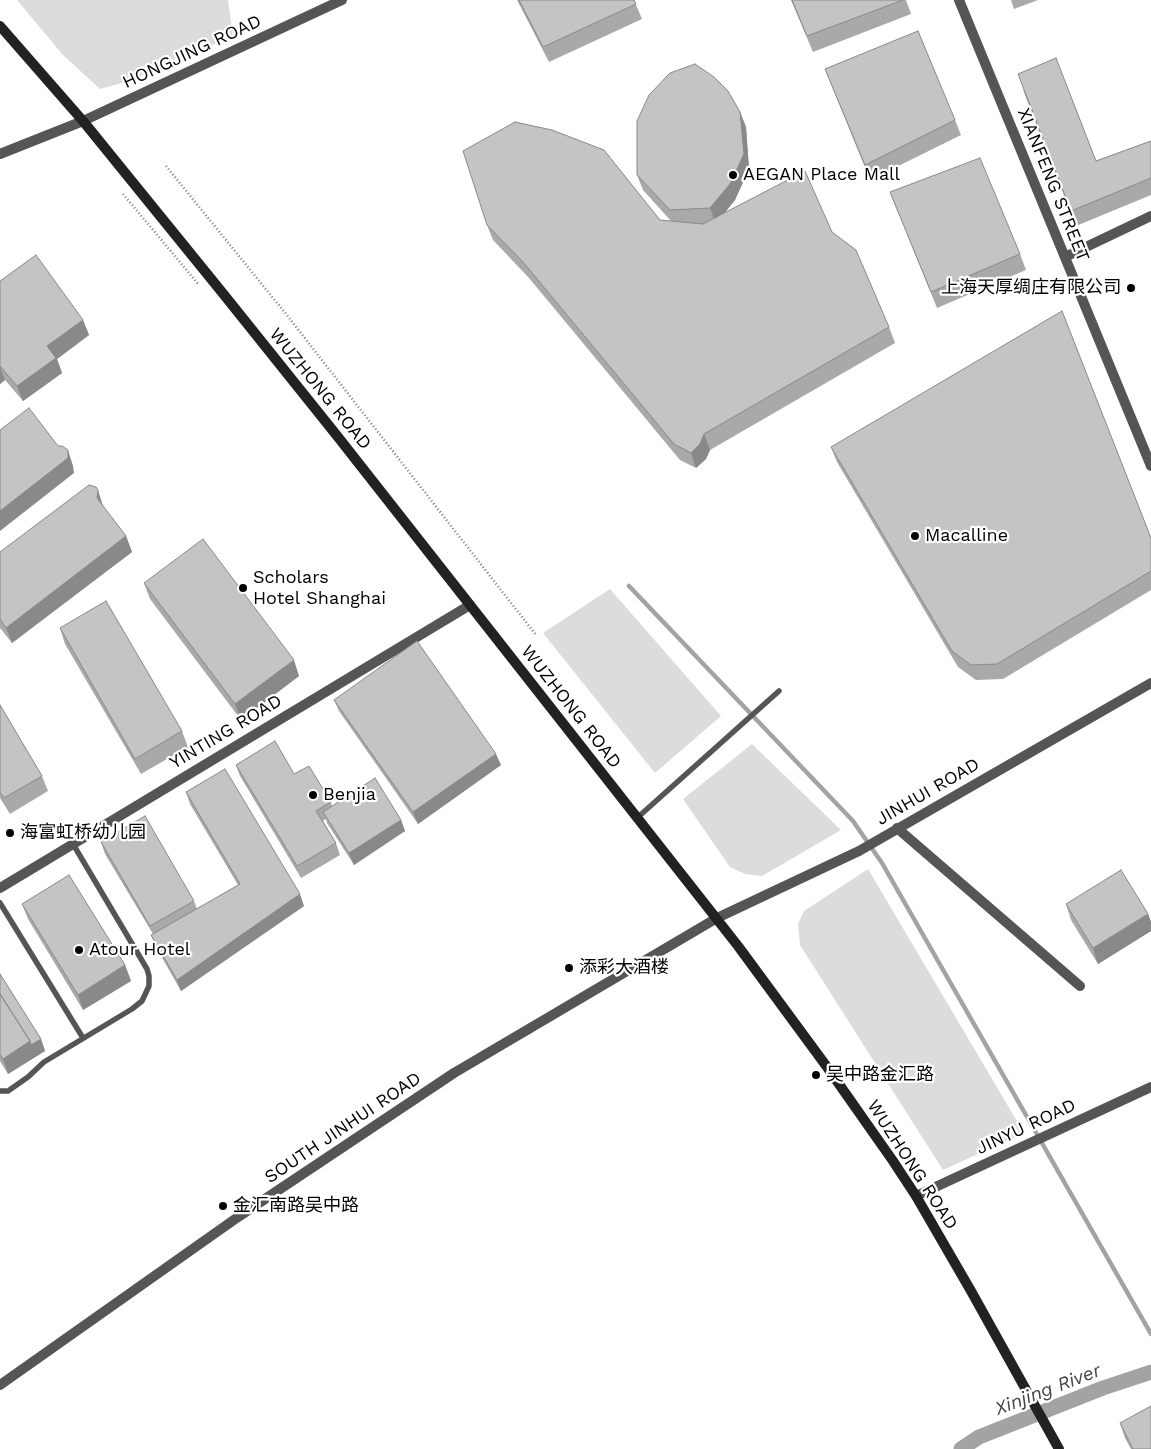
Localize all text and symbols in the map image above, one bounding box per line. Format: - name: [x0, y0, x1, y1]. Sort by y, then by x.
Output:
- street label: HONGJING ROAD: [119, 10, 265, 94]
- street label: XIANFENG STREET: [1012, 105, 1094, 265]
- place label: AEGAN Place Mall: [743, 164, 900, 186]
- marker: AEGAN Place Mall: [727, 169, 739, 181]
- place label: 上海天厚绸庄有限公司: [941, 277, 1121, 299]
- marker: 上海天厚绸庄有限公司: [1125, 282, 1137, 294]
- street label: WUZHONG ROAD: [264, 324, 376, 454]
- place label: Macalline: [925, 525, 1008, 547]
- marker: Macalline: [909, 530, 921, 542]
- place label: Scholars Hotel Shanghai: [253, 567, 386, 610]
- marker: Scholars Hotel Shanghai: [237, 582, 249, 594]
- street label: WUZHONG ROAD: [516, 641, 626, 773]
- street label: YINTING ROAD: [166, 690, 286, 774]
- street label: JINHUI ROAD: [872, 754, 984, 830]
- place label: Benjia: [323, 784, 376, 806]
- marker: Benjia: [307, 789, 319, 801]
- place label: 海富虹桥幼儿园: [20, 822, 146, 844]
- marker: 海富虹桥幼儿园: [4, 827, 16, 839]
- place label: Atour Hotel: [89, 939, 190, 961]
- marker: Atour Hotel: [73, 944, 85, 956]
- place label: 添彩大酒楼: [579, 957, 669, 979]
- marker: 添彩大酒楼: [563, 962, 575, 974]
- place label: 吴中路金汇路: [826, 1064, 934, 1086]
- street label: SOUTH JINHUI ROAD: [261, 1068, 425, 1188]
- marker: 吴中路金汇路: [810, 1069, 822, 1081]
- street label: JINYU ROAD: [973, 1094, 1079, 1160]
- street label: WUZHONG ROAD: [862, 1096, 962, 1234]
- place label: 金汇南路吴中路: [233, 1195, 359, 1217]
- marker: 金汇南路吴中路: [217, 1200, 229, 1212]
- water label: Xinjing River: [992, 1359, 1104, 1421]

